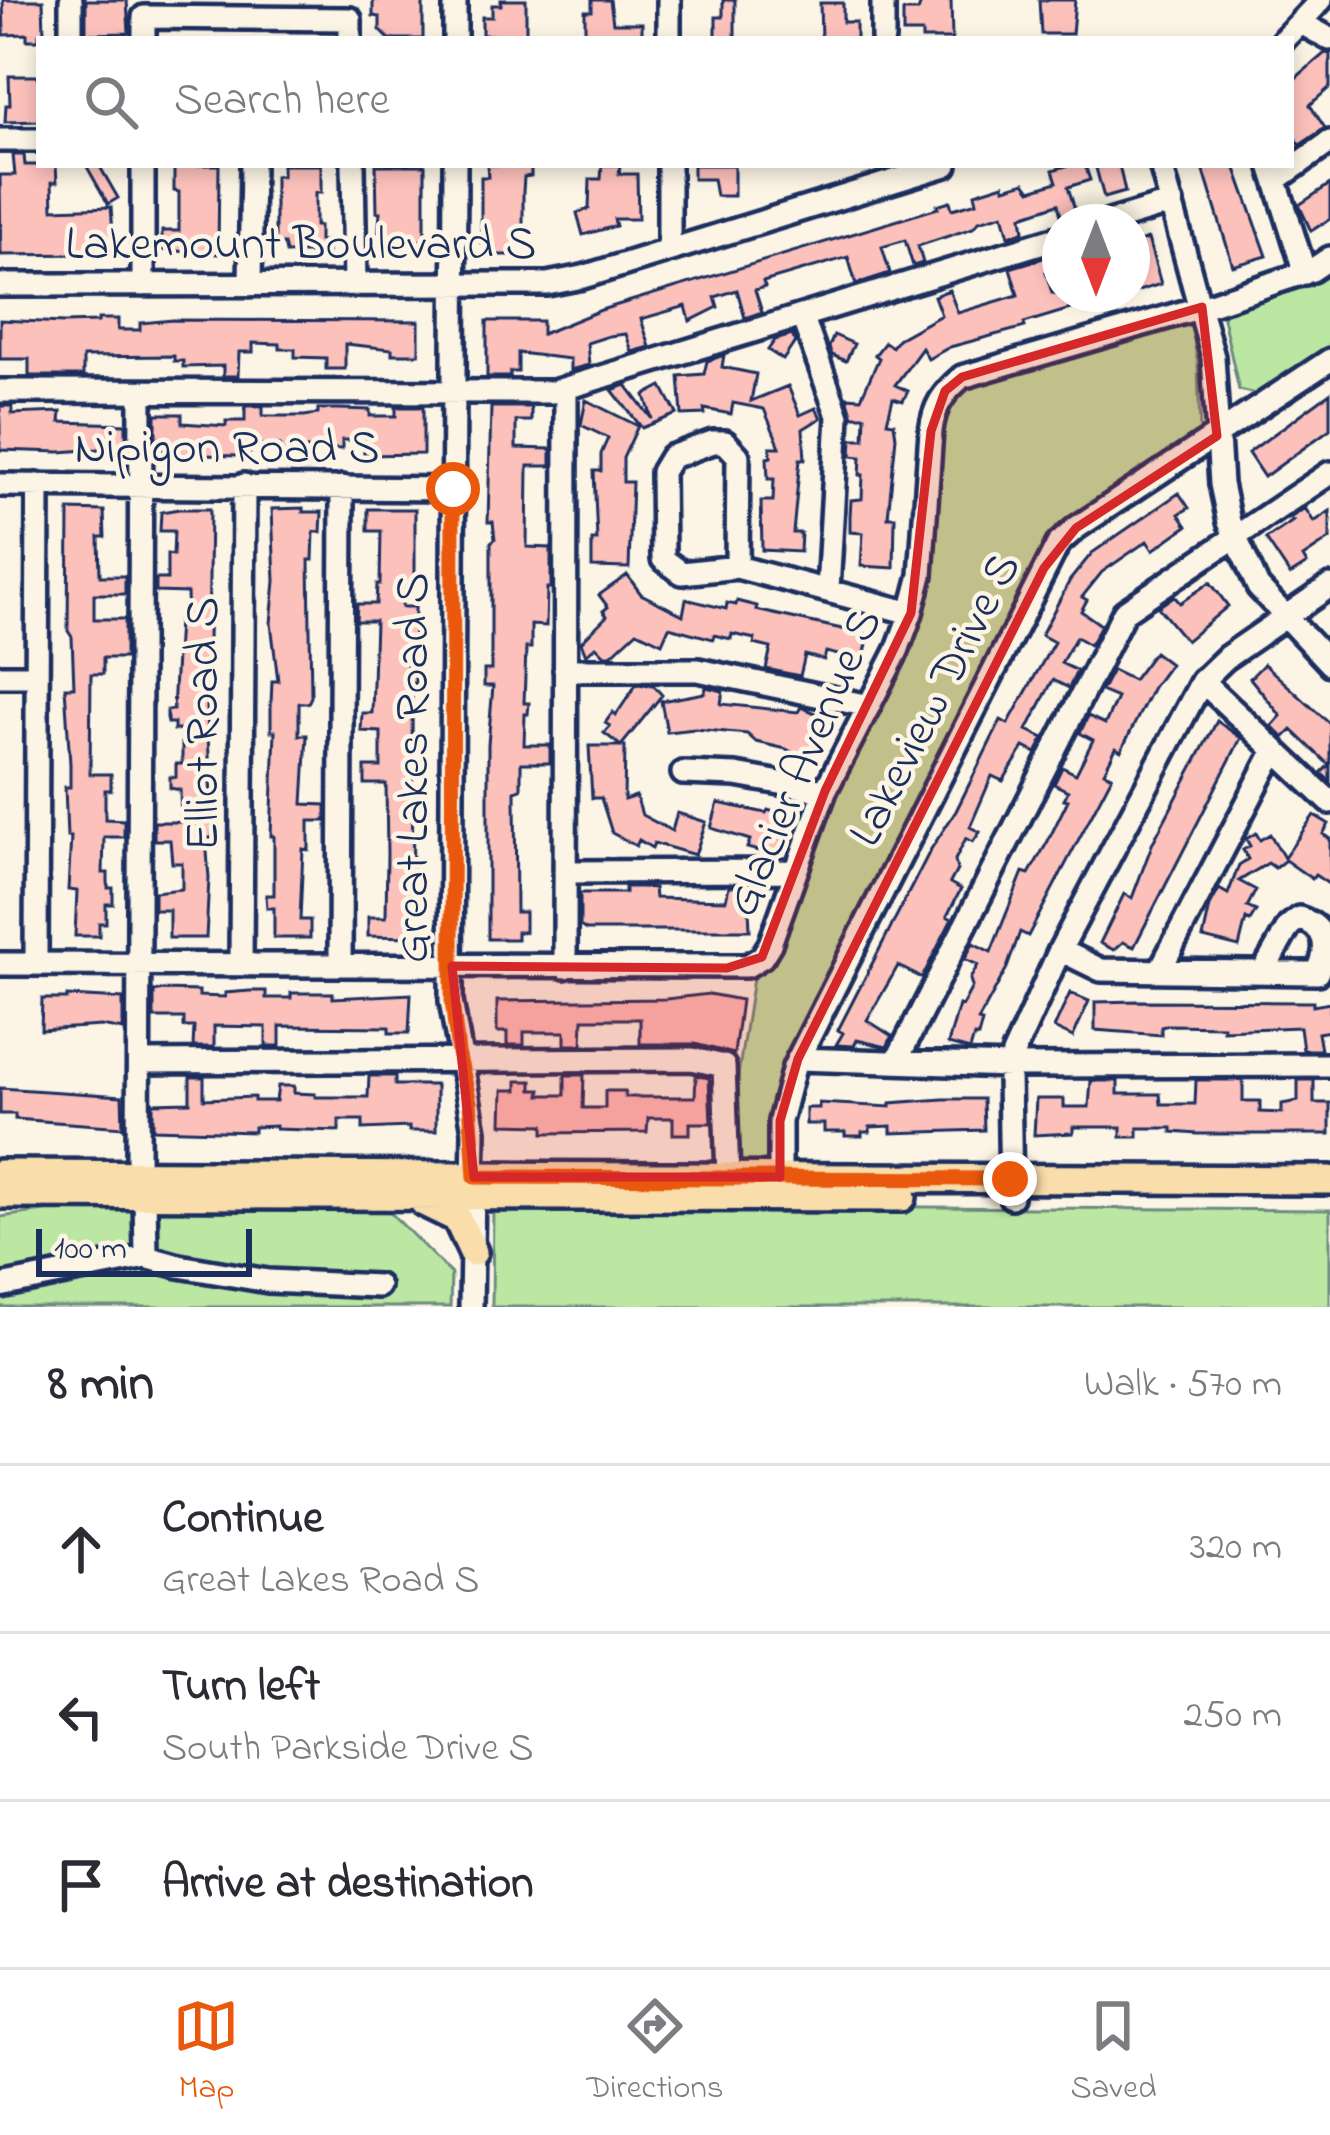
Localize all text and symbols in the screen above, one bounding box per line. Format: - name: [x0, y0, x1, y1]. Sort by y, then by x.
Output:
- search box: [36, 36, 1294, 168]
- icon: search: [78, 69, 144, 135]
- text: Search here: [174, 69, 390, 135]
- north arrow: [1042, 204, 1150, 312]
- street label: Lakemount Boulevard S: [66, 211, 536, 281]
- street label: Nipigon Road S: [74, 415, 380, 486]
- route start: [426, 462, 480, 516]
- street label: Lakeview Drive S: [832, 541, 1041, 859]
- street label: Great Lakes Road S: [380, 573, 450, 963]
- street label: Elliot Road S: [170, 597, 240, 851]
- street label: Glacier Avenue S: [709, 598, 902, 928]
- route end: [983, 1152, 1037, 1206]
- scale bar: [36, 1223, 252, 1276]
- text: 100 m: [54, 1226, 127, 1274]
- text: 8 min: [48, 1348, 154, 1423]
- text: Walk · 570 m: [1084, 1357, 1282, 1414]
- text: Continue: [162, 1487, 323, 1553]
- icon: ahead: [48, 1516, 114, 1582]
- text: 320 m: [1190, 1520, 1282, 1577]
- text: Great Lakes Road S: [162, 1553, 479, 1610]
- text: Turn left: [162, 1655, 320, 1721]
- icon: left: [48, 1684, 114, 1750]
- text: 250 m: [1183, 1688, 1282, 1745]
- text: South Parkside Drive S: [162, 1721, 534, 1778]
- icon: arrive: [48, 1852, 114, 1918]
- text: Arrive at destination: [162, 1852, 533, 1918]
- tab: Map: [173, 1993, 239, 2113]
- tab: Directions: [586, 1993, 724, 2113]
- tab: Saved: [1070, 1993, 1157, 2113]

